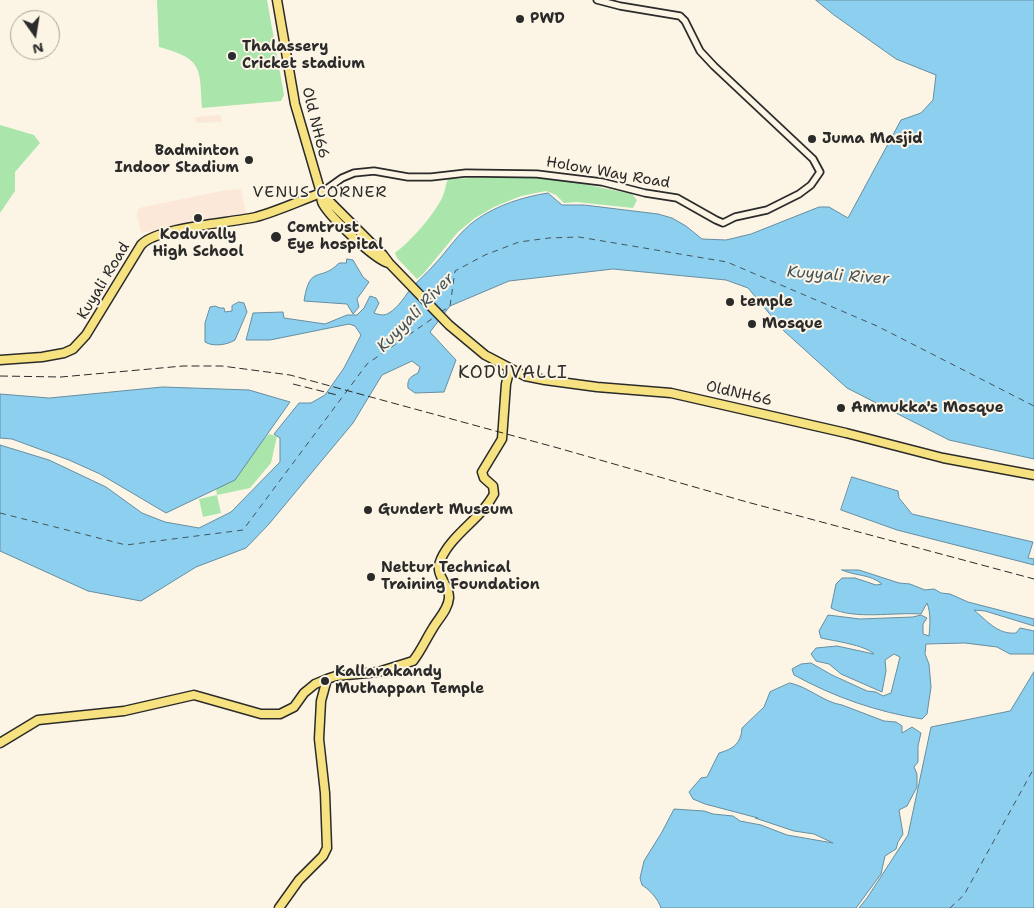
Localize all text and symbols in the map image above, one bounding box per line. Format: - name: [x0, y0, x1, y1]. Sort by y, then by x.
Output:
- north arrow: [10, 10, 60, 60]
- place label: PWD: [530, 10, 565, 28]
- marker: PWD: [514, 13, 526, 25]
- place label: Thalassery Cricket stadium: [242, 38, 365, 73]
- text: N: [31, 39, 46, 59]
- marker: Thalassery Cricket stadium: [226, 50, 238, 62]
- street label: Old NH66: [297, 85, 333, 161]
- place label: Juma Masjid: [822, 130, 923, 148]
- marker: Juma Masjid: [806, 133, 818, 145]
- place label: Badminton Indoor Stadium: [115, 142, 239, 177]
- street label: Holow Way Road: [545, 153, 671, 193]
- marker: Badminton Indoor Stadium: [243, 154, 255, 166]
- district label: VENUS CORNER: [251, 183, 389, 203]
- marker: Koduvally High School: [192, 212, 204, 224]
- place label: Comtrust Eye hospital: [287, 219, 383, 254]
- place label: Koduvally High School: [152, 226, 244, 261]
- marker: Comtrust Eye hospital: [269, 230, 283, 244]
- street label: Kuyali Road: [74, 239, 134, 323]
- water label: Kuyyali River: [786, 263, 890, 289]
- water label: Kuyyali River: [373, 269, 459, 357]
- place label: temple: [740, 293, 793, 311]
- marker: temple: [724, 296, 736, 308]
- place label: Mosque: [762, 315, 823, 333]
- marker: Mosque: [746, 318, 758, 330]
- district label: KODUVALLI: [457, 362, 569, 384]
- street label: OldNH66: [704, 378, 774, 410]
- place label: Ammukka's Mosque: [851, 399, 1004, 417]
- marker: Ammukka's Mosque: [835, 402, 847, 414]
- place label: Gundert Museum: [378, 501, 513, 519]
- marker: Gundert Museum: [362, 504, 374, 516]
- place label: Nettur Technical Training Foundation: [381, 559, 540, 594]
- marker: Nettur Technical Training Foundation: [365, 571, 377, 583]
- place label: Kallarakandy Muthappan Temple: [335, 663, 484, 698]
- marker: Kallarakandy Muthappan Temple: [319, 675, 331, 687]

